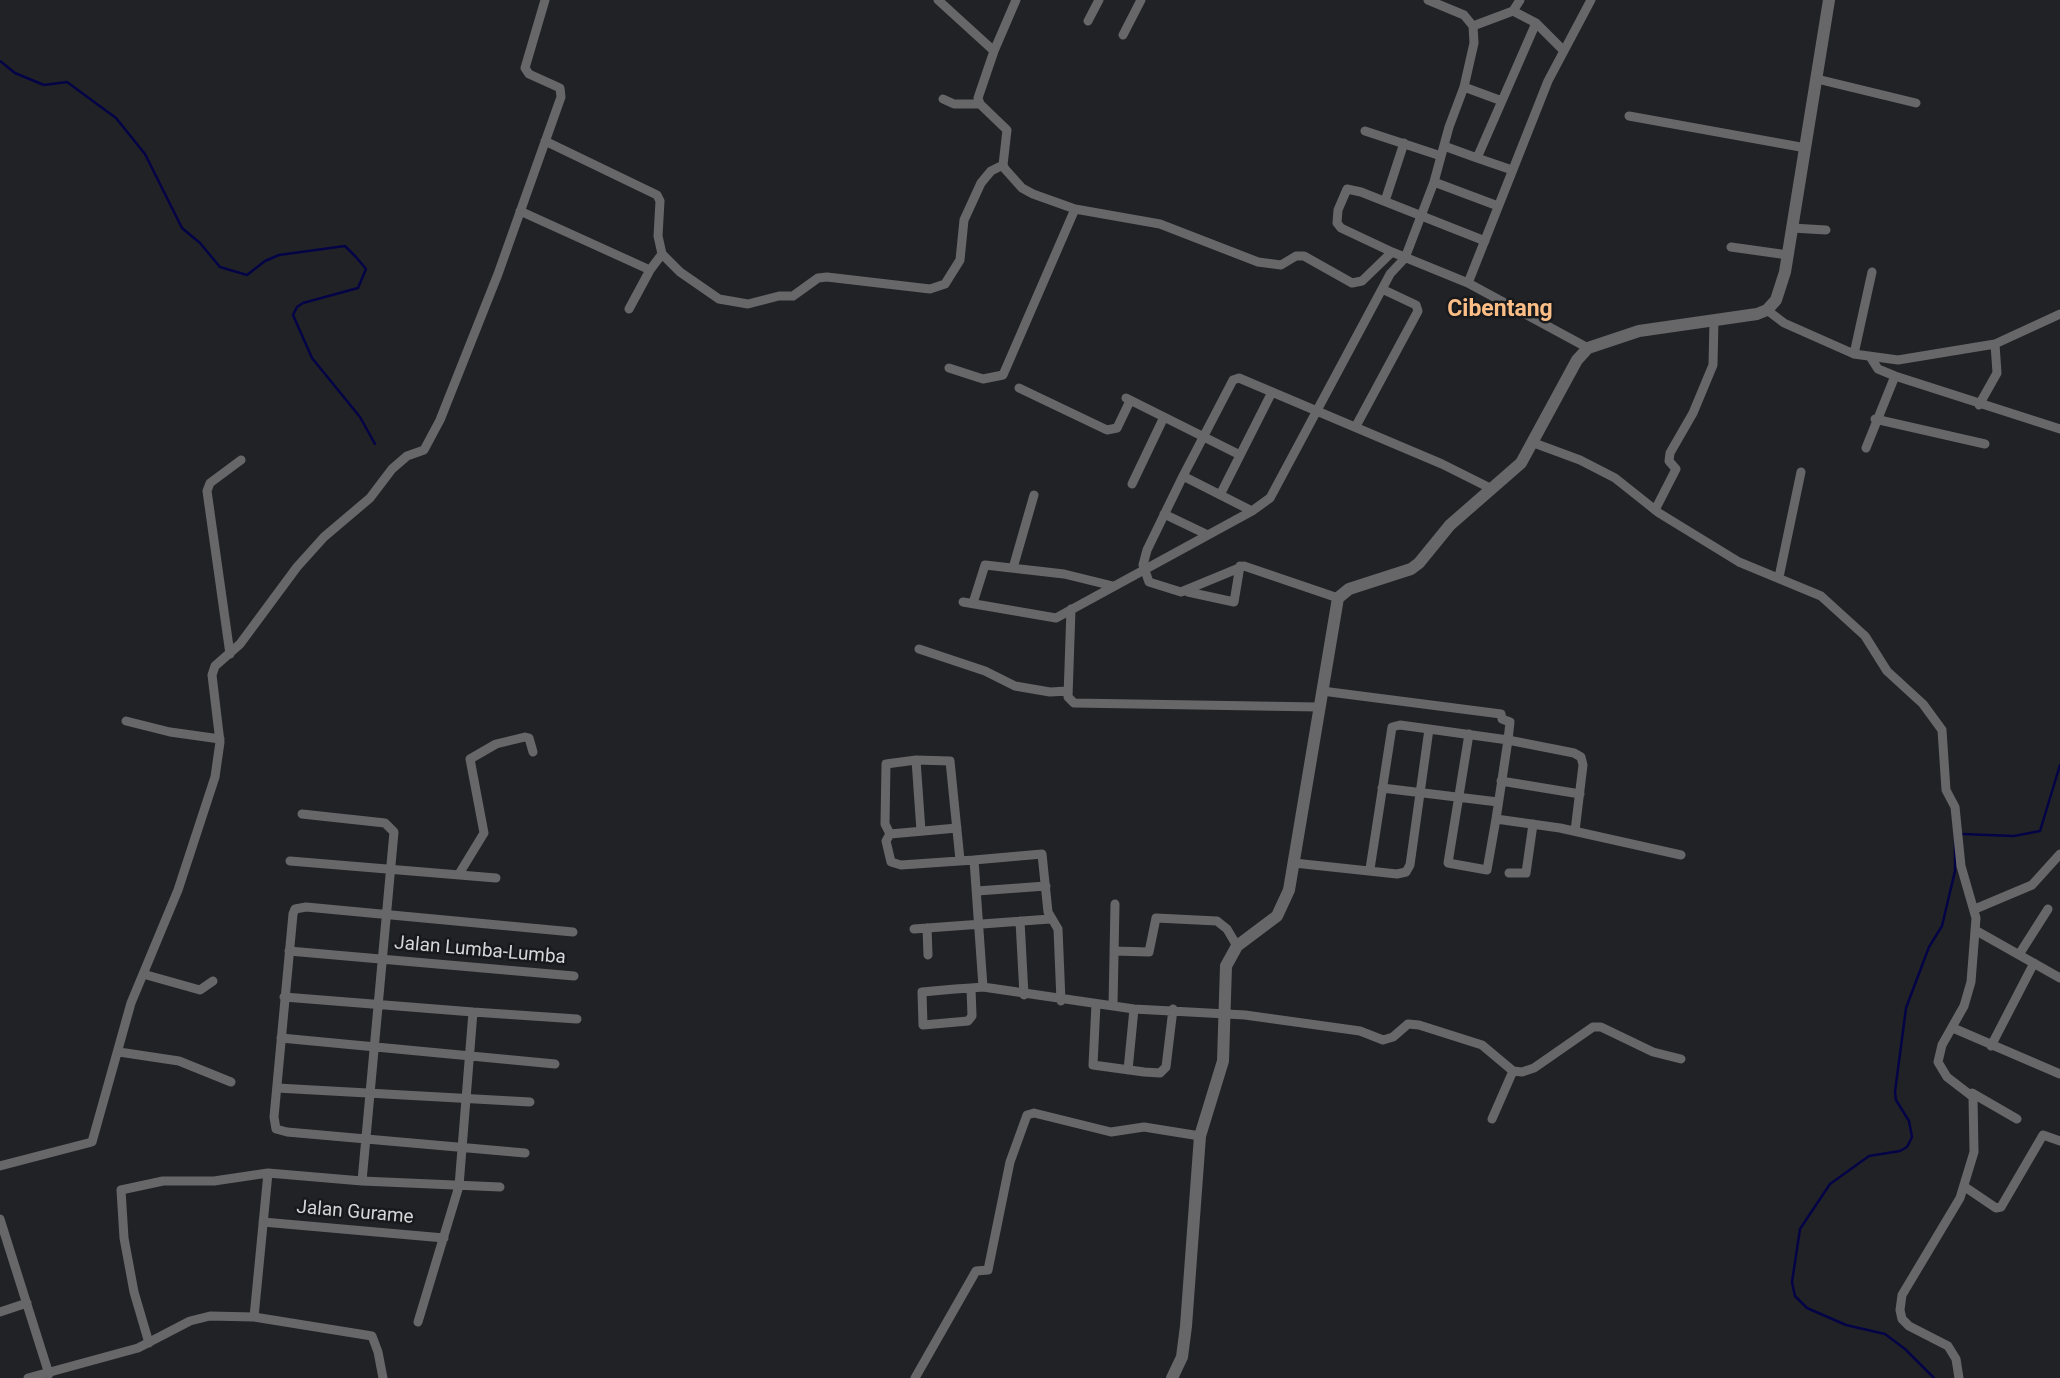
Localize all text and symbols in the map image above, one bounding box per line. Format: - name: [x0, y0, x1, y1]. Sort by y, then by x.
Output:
- district label: Cibentang: [1447, 296, 1553, 324]
- street label: Jalan Lumba-Lumba: [393, 932, 567, 970]
- street label: Jalan Gurame: [295, 1197, 415, 1229]

